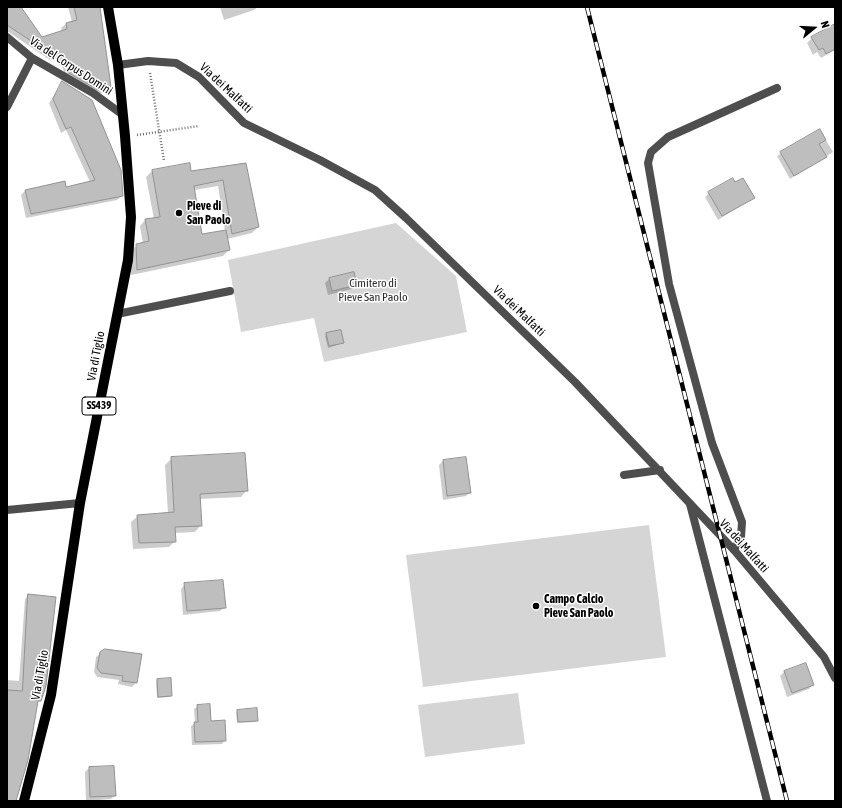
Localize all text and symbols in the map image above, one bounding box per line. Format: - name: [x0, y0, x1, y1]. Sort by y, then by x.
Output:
- north arrow: [794, 8, 834, 48]
- text: N: [819, 19, 832, 29]
- street label: Via del Corpus Domini: [27, 34, 115, 98]
- street label: Via dei Malfatti: [197, 60, 255, 116]
- place label: Pieve di San Paolo: [187, 199, 231, 227]
- marker: Pieve di San Paolo: [174, 208, 184, 218]
- park label: Cimitero di Pieve San Paolo: [338, 276, 408, 304]
- street label: Via dei Malfatti: [490, 283, 548, 339]
- street label: Via di Tiglio: [84, 330, 108, 382]
- road number: SS439: [82, 397, 116, 415]
- street label: Via dei Malfatti: [716, 516, 772, 576]
- place label: Campo Calcio Pieve San Paolo: [544, 592, 613, 620]
- marker: Campo Calcio Pieve San Paolo: [531, 601, 541, 611]
- street label: Via di Tiglio: [29, 649, 51, 701]

